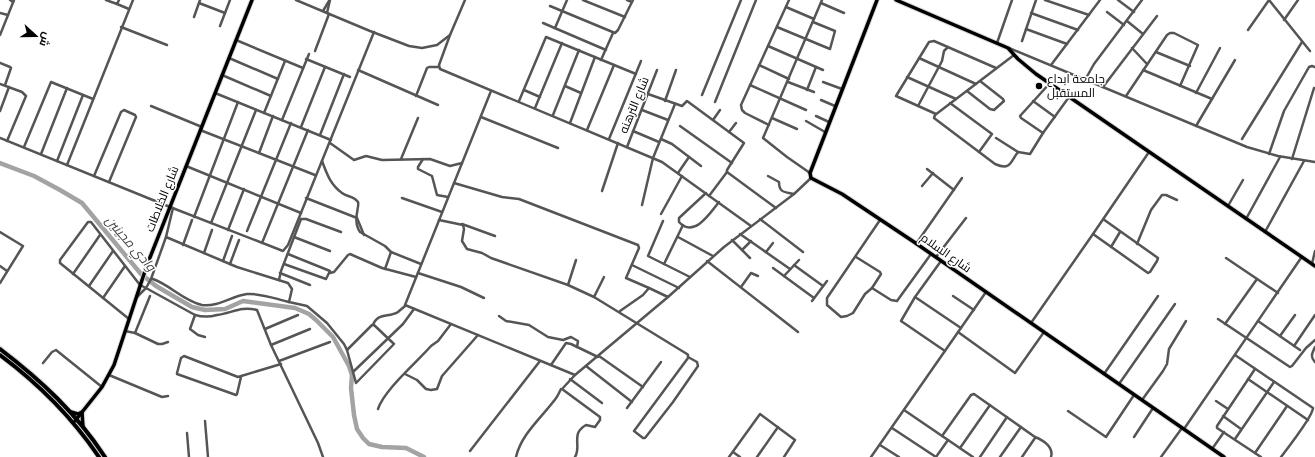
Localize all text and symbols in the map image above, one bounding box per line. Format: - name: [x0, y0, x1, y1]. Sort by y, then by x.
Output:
- north arrow: [16, 16, 56, 56]
- text: ش: [35, 30, 53, 48]
- place label: جامعة ابداع المستقبل: [1047, 72, 1105, 102]
- street label: شارع الترهنه: [616, 75, 654, 136]
- marker: جامعة ابداع المستقبل: [1034, 81, 1044, 91]
- street label: شارع الخلاطات: [142, 164, 183, 235]
- water label: وادي مجينين: [100, 213, 159, 277]
- street label: شارع السلام: [917, 230, 974, 277]

